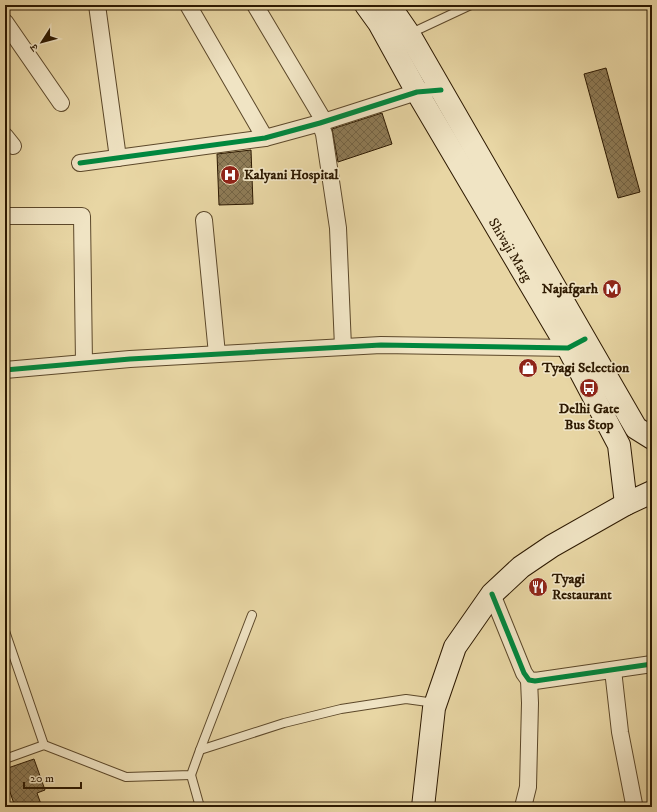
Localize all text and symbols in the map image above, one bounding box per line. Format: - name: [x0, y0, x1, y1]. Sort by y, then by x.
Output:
- north arrow: [22, 22, 62, 62]
- text: उ: [27, 40, 43, 54]
- hospital icon: Kalyani Hospital: [219, 164, 241, 186]
- place label: Kalyani Hospital: [244, 166, 339, 184]
- street label: Shivaji Marg: [484, 215, 536, 285]
- metro station icon: Najafgarh: [601, 278, 623, 300]
- place label: Najafgarh: [542, 280, 599, 298]
- shop icon: Tyagi Selection: [517, 357, 539, 379]
- place label: Tyagi Selection: [541, 359, 630, 377]
- bus stop icon: Delhi Gate Bus Stop: [578, 377, 600, 399]
- place label: Delhi Gate Bus Stop: [559, 400, 619, 434]
- place label: Tyagi Restaurant: [551, 570, 612, 604]
- restaurant icon: Tyagi Restaurant: [527, 576, 549, 598]
- scale bar: [24, 764, 81, 790]
- text: 20 m: [30, 771, 54, 786]

